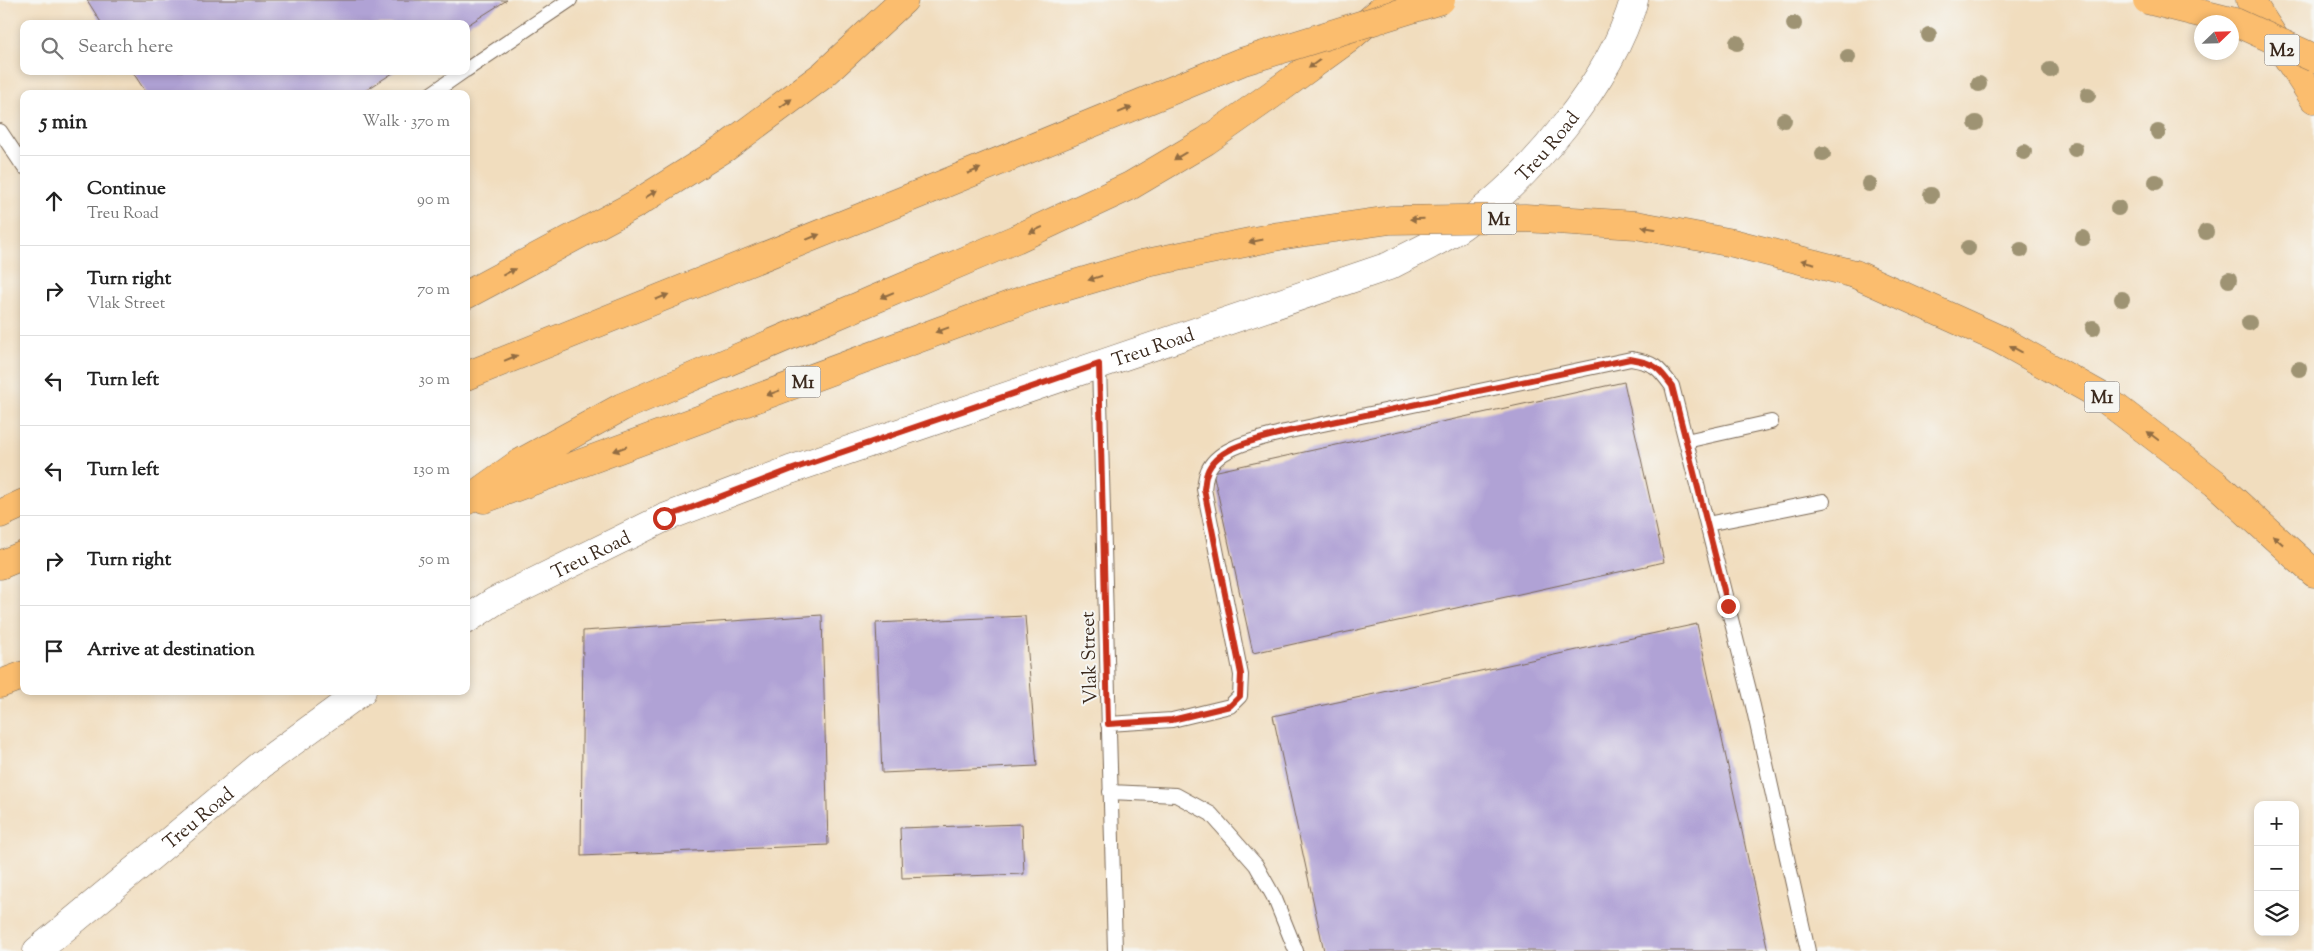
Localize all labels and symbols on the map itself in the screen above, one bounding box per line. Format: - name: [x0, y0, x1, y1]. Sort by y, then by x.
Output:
- north arrow: [2194, 15, 2239, 60]
- road number: M2: [2264, 34, 2300, 66]
- one-way arrow: [1307, 59, 1321, 69]
- one-way arrow: [779, 97, 792, 108]
- one-way arrow: [1118, 105, 1132, 113]
- street label: Treu Road: [1511, 106, 1587, 189]
- one-way arrow: [1174, 151, 1187, 160]
- one-way arrow: [967, 167, 982, 175]
- one-way arrow: [645, 189, 658, 199]
- road number: M1: [1482, 203, 1516, 234]
- one-way arrow: [1409, 216, 1425, 224]
- one-way arrow: [1640, 223, 1656, 231]
- one-way arrow: [1029, 226, 1043, 234]
- one-way arrow: [806, 232, 820, 240]
- one-way arrow: [1247, 237, 1263, 245]
- one-way arrow: [1800, 258, 1815, 266]
- one-way arrow: [502, 268, 516, 276]
- one-way arrow: [1088, 275, 1103, 283]
- one-way arrow: [880, 291, 894, 299]
- one-way arrow: [655, 293, 669, 301]
- street label: Treu Road: [1109, 322, 1199, 375]
- one-way arrow: [934, 327, 949, 334]
- one-way arrow: [2009, 345, 2024, 353]
- one-way arrow: [504, 354, 519, 361]
- road number: M1: [786, 367, 820, 398]
- road number: M1: [2084, 382, 2120, 412]
- one-way arrow: [765, 390, 780, 397]
- one-way arrow: [2146, 431, 2160, 441]
- one-way arrow: [612, 445, 627, 453]
- route start: [653, 507, 676, 530]
- street label: Treu Road: [547, 525, 636, 587]
- one-way arrow: [2272, 534, 2284, 546]
- route end: [1717, 595, 1740, 618]
- street label: Vlak Street: [1075, 611, 1106, 705]
- street label: Treu Road: [158, 782, 241, 857]

